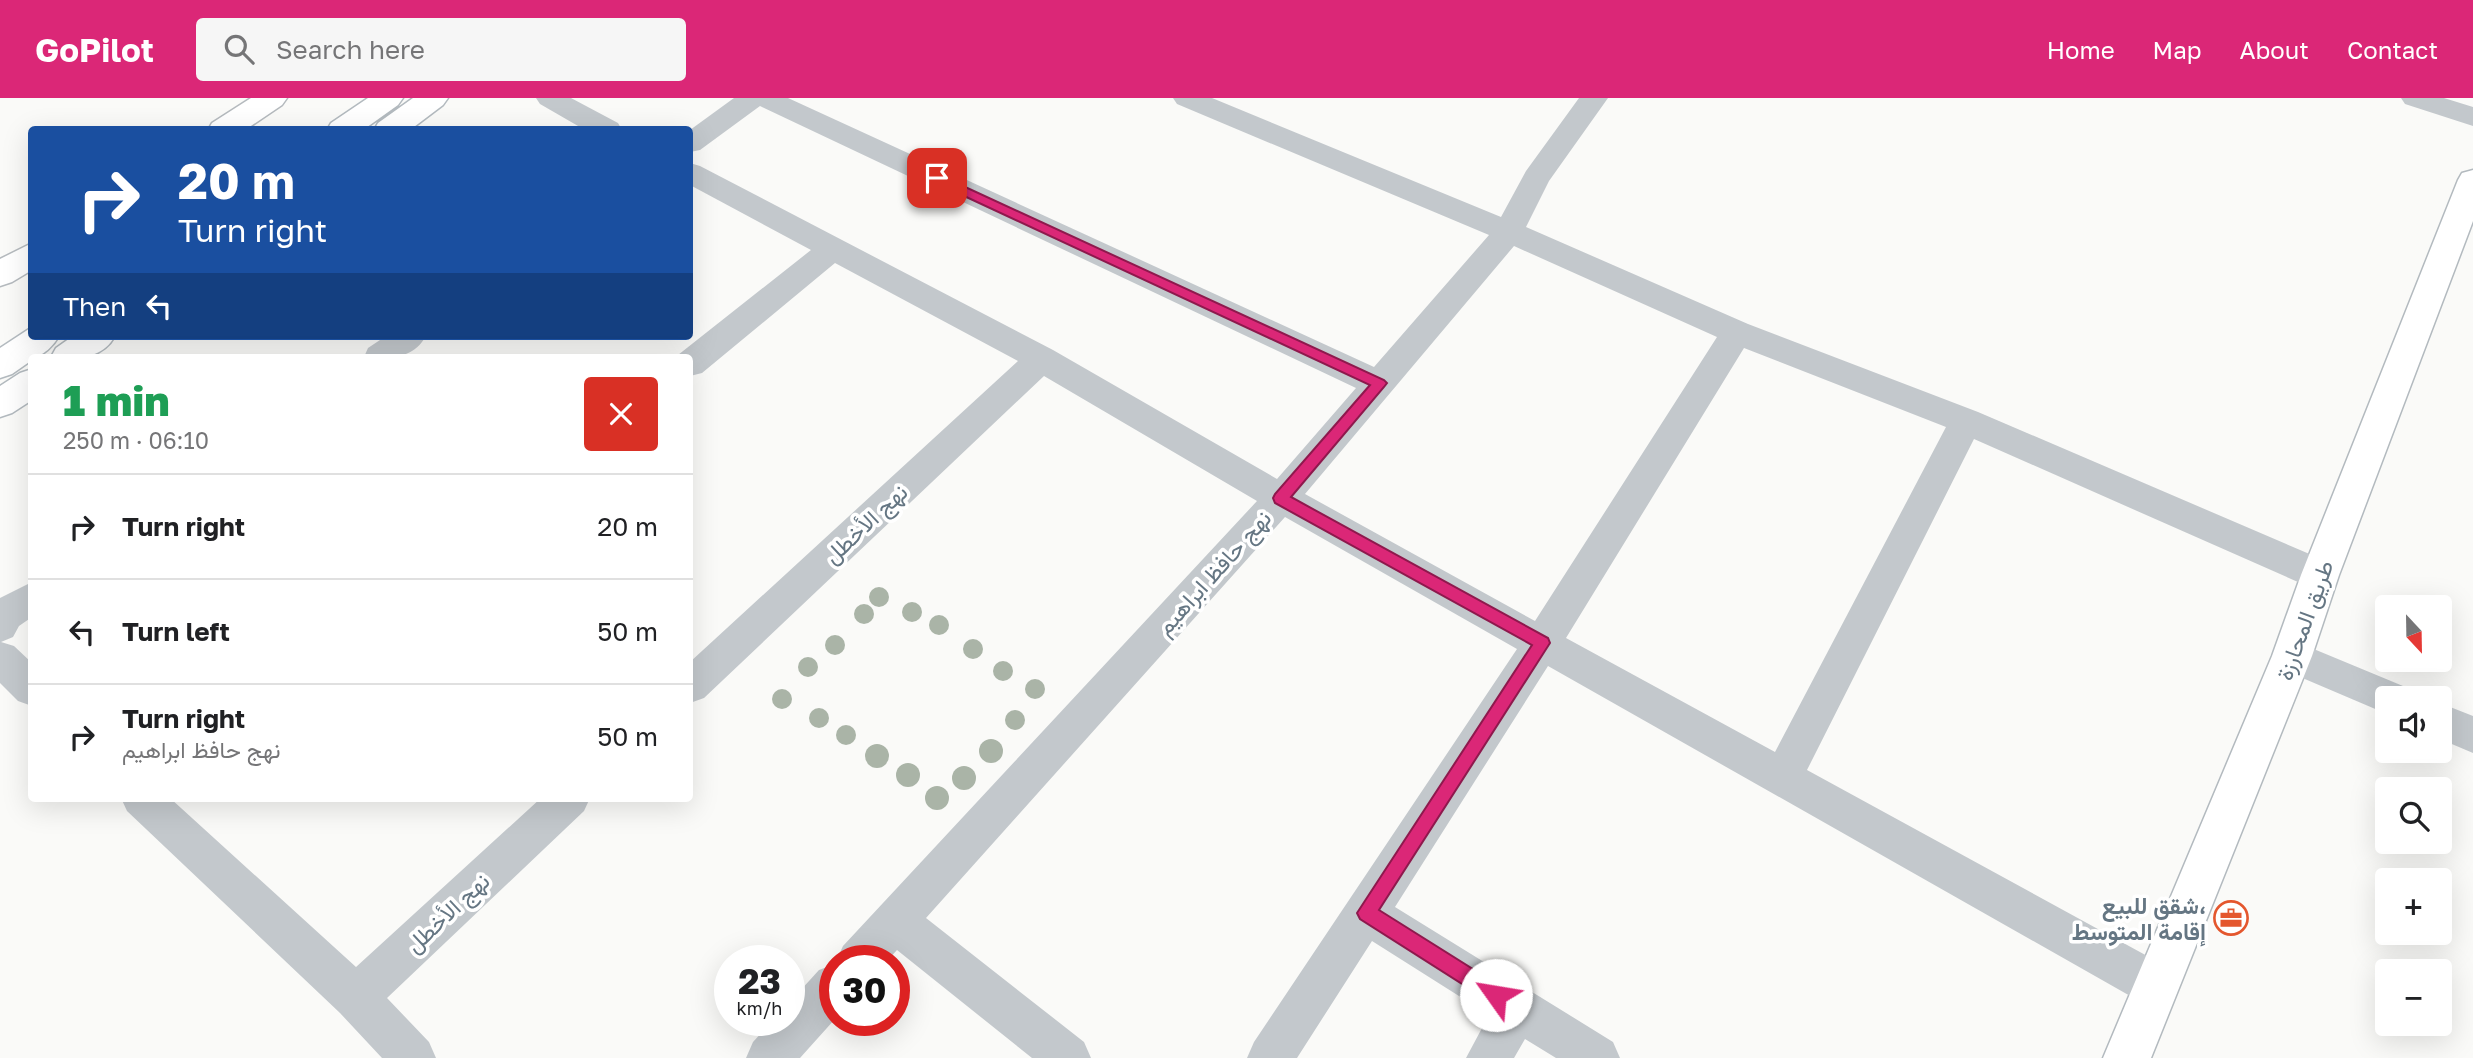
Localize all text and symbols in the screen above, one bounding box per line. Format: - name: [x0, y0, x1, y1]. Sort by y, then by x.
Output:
- search box: [196, 18, 686, 81]
- text: GoPilot: [35, 30, 154, 69]
- icon: search: [220, 30, 258, 68]
- text: Search here: [276, 34, 425, 65]
- text: Home: [2047, 35, 2115, 64]
- text: Map: [2153, 35, 2202, 64]
- text: About: [2240, 35, 2309, 64]
- text: Contact: [2347, 35, 2438, 64]
- pin: [907, 148, 967, 208]
- text: 20 m: [178, 151, 295, 210]
- icon: right: [63, 154, 154, 245]
- icon: arrive: [918, 159, 956, 197]
- text: Turn right: [178, 211, 327, 249]
- icon: left: [140, 287, 178, 325]
- text: Then: [63, 291, 126, 322]
- text: 1 min: [63, 375, 170, 425]
- button: close: [584, 377, 658, 451]
- text: 250 m · 06:10: [63, 426, 209, 454]
- street label: نهج الأخطل: [817, 477, 915, 571]
- street label: نهج حافظ ابراهيم: [1150, 504, 1279, 642]
- icon: right: [63, 508, 101, 546]
- text: Turn right: [122, 511, 245, 542]
- text: 20 m: [597, 511, 658, 542]
- street label: طريق المحارزة: [2269, 556, 2341, 685]
- north arrow: [2375, 595, 2452, 672]
- map controls: [2375, 595, 2452, 1036]
- icon: left: [63, 613, 101, 651]
- text: Turn left: [122, 616, 230, 647]
- text: 50 m: [597, 616, 658, 647]
- button: sound: [2375, 686, 2452, 763]
- text: Turn right: [122, 703, 245, 734]
- icon: right: [63, 718, 101, 756]
- text: 50 m: [597, 721, 658, 752]
- text: نهج حافظ ابراهيم: [122, 735, 281, 763]
- button: search: [2375, 777, 2452, 854]
- street label: نهج الأخطل: [399, 866, 497, 960]
- button: +: [2375, 868, 2452, 945]
- place label: شقق للبيع، إقامة المتوسط: [2072, 891, 2206, 947]
- office icon: شقق للبيع، إقامة المتوسط: [2212, 899, 2250, 937]
- speed limit sign: 30: [819, 945, 910, 1036]
- position arrow: [1459, 958, 1533, 1032]
- button: −: [2375, 959, 2452, 1036]
- text: 23: [738, 960, 781, 1002]
- text: km/h: [737, 997, 782, 1019]

